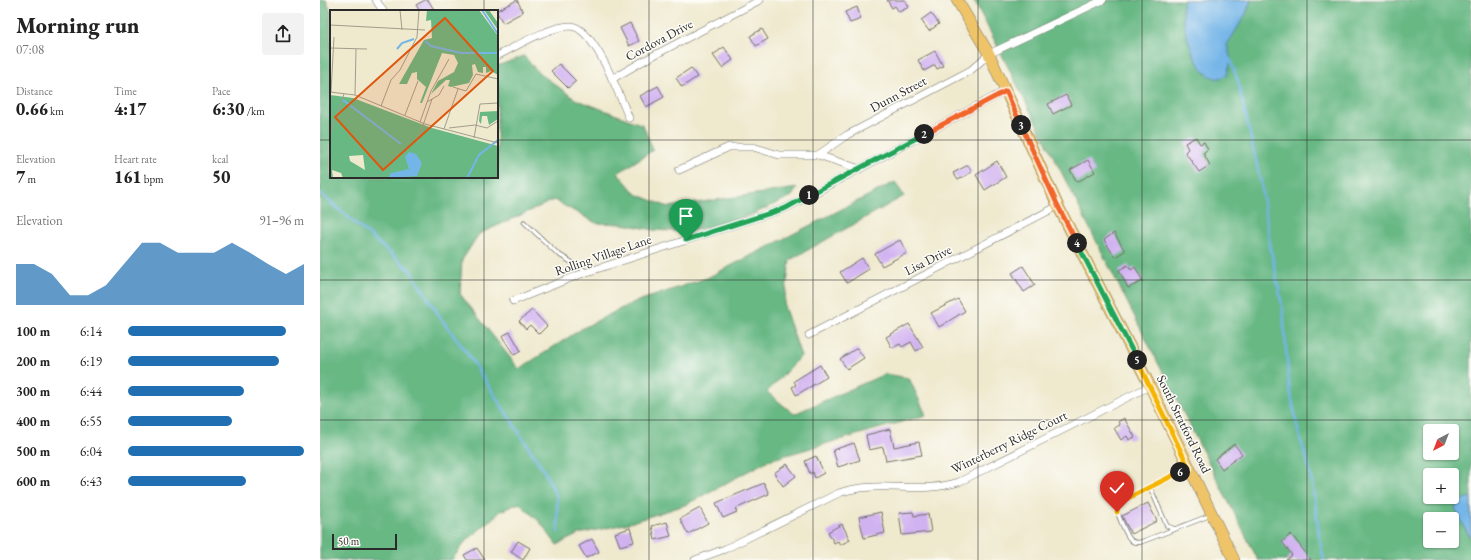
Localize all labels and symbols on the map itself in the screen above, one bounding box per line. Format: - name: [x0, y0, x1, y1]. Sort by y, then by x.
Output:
- inset map: [330, 10, 498, 178]
- street label: Cordova Drive: [622, 15, 696, 65]
- street label: Dunn Street: [867, 72, 929, 116]
- pin: 3: [1011, 115, 1031, 135]
- pin: 2: [914, 124, 934, 144]
- pin: 1: [799, 185, 819, 205]
- pin: [669, 199, 703, 240]
- street label: Rolling Village Lane: [552, 230, 654, 280]
- pin: 4: [1067, 233, 1087, 253]
- street label: Lisa Drive: [902, 241, 954, 279]
- pin: 5: [1127, 350, 1147, 370]
- street label: South Stratford Road: [1153, 372, 1215, 476]
- street label: Winterberry Ridge Court: [948, 406, 1070, 478]
- north arrow: [1423, 424, 1459, 460]
- pin: 6: [1170, 462, 1190, 482]
- pin: [1100, 471, 1134, 512]
- scale bar: [332, 532, 397, 551]

